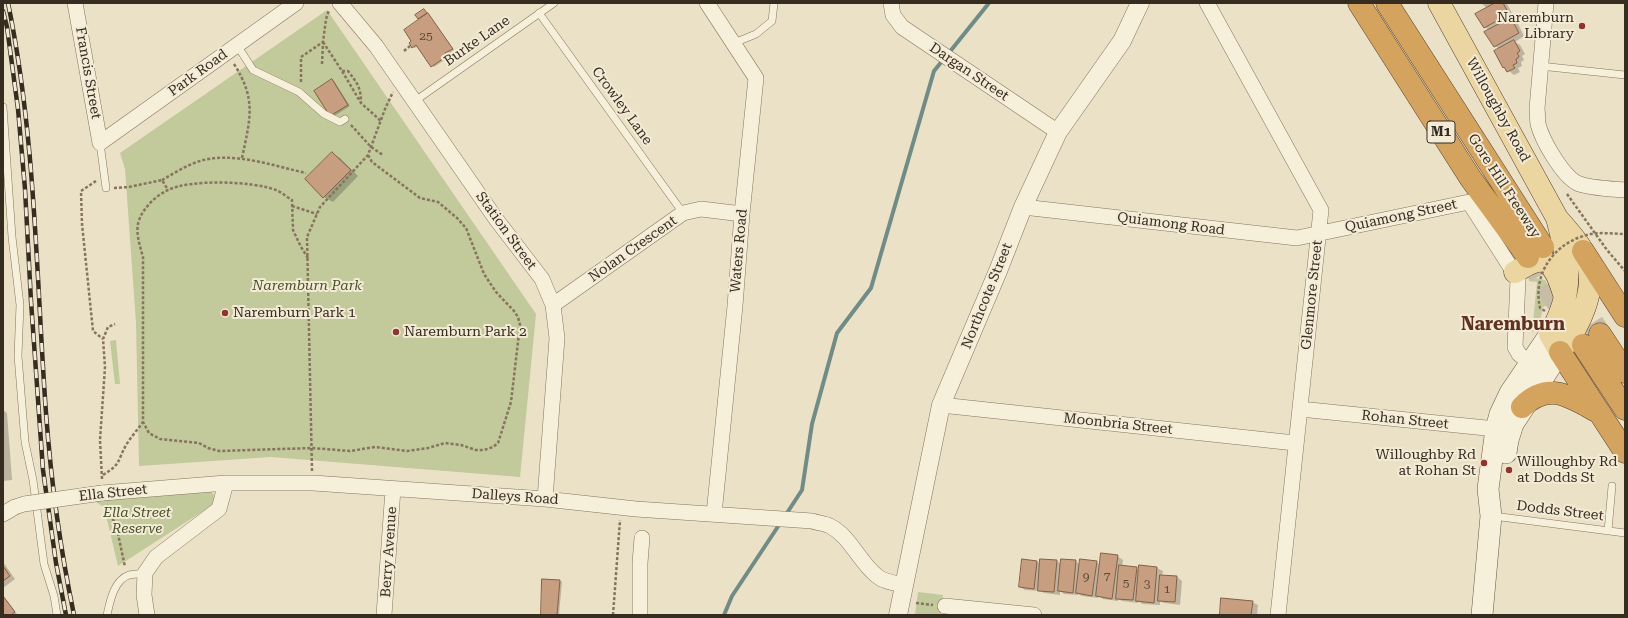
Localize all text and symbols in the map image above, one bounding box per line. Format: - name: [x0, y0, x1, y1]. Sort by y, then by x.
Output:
- place label: Naremburn Library: [1497, 10, 1574, 42]
- street label: Burke Lane: [441, 12, 513, 70]
- marker: Naremburn Library: [1577, 21, 1587, 31]
- street label: Francis Street: [72, 26, 104, 120]
- house number: 25: [419, 29, 433, 43]
- street label: Dargan Street: [926, 39, 1012, 105]
- street label: Park Road: [165, 46, 231, 100]
- street label: Willoughby Road: [1462, 55, 1534, 165]
- street label: Crowley Lane: [588, 64, 656, 148]
- road number: M1: [1427, 121, 1455, 143]
- street label: Gore Hill Freeway: [1464, 131, 1544, 241]
- street label: Station Street: [472, 189, 540, 273]
- street label: Quiamong Street: [1344, 196, 1458, 236]
- street label: Waters Road: [727, 208, 751, 294]
- street label: Quiamong Road: [1116, 209, 1226, 239]
- street label: Nolan Crescent: [586, 212, 680, 286]
- street label: Glenmore Street: [1298, 239, 1326, 351]
- street label: Northcote Street: [958, 241, 1016, 351]
- park label: Naremburn Park: [252, 278, 362, 294]
- place label: Naremburn Park 1: [233, 305, 356, 321]
- marker: Naremburn Park 1: [220, 308, 230, 318]
- district label: Naremburn: [1461, 314, 1565, 336]
- place label: Naremburn Park 2: [404, 324, 527, 340]
- marker: Naremburn Park 2: [391, 327, 401, 337]
- street label: Rohan Street: [1361, 407, 1449, 433]
- street label: Moonbria Street: [1063, 410, 1173, 438]
- place label: Willoughby Rd at Rohan St: [1376, 447, 1476, 480]
- place label: Willoughby Rd at Dodds St: [1517, 454, 1617, 486]
- marker: Willoughby Rd at Rohan St: [1479, 458, 1489, 468]
- marker: Willoughby Rd at Dodds St: [1504, 465, 1514, 475]
- street label: Ella Street: [78, 481, 148, 505]
- street label: Dalleys Road: [471, 486, 559, 508]
- street label: Dodds Street: [1515, 497, 1605, 525]
- park label: Ella Street Reserve: [103, 505, 171, 538]
- street label: Berry Avenue: [377, 506, 401, 598]
- house number: 7: [1104, 569, 1110, 583]
- house number: 9: [1083, 570, 1089, 584]
- house number: 5: [1123, 576, 1129, 590]
- house number: 3: [1144, 577, 1150, 591]
- house number: 1: [1164, 582, 1170, 596]

